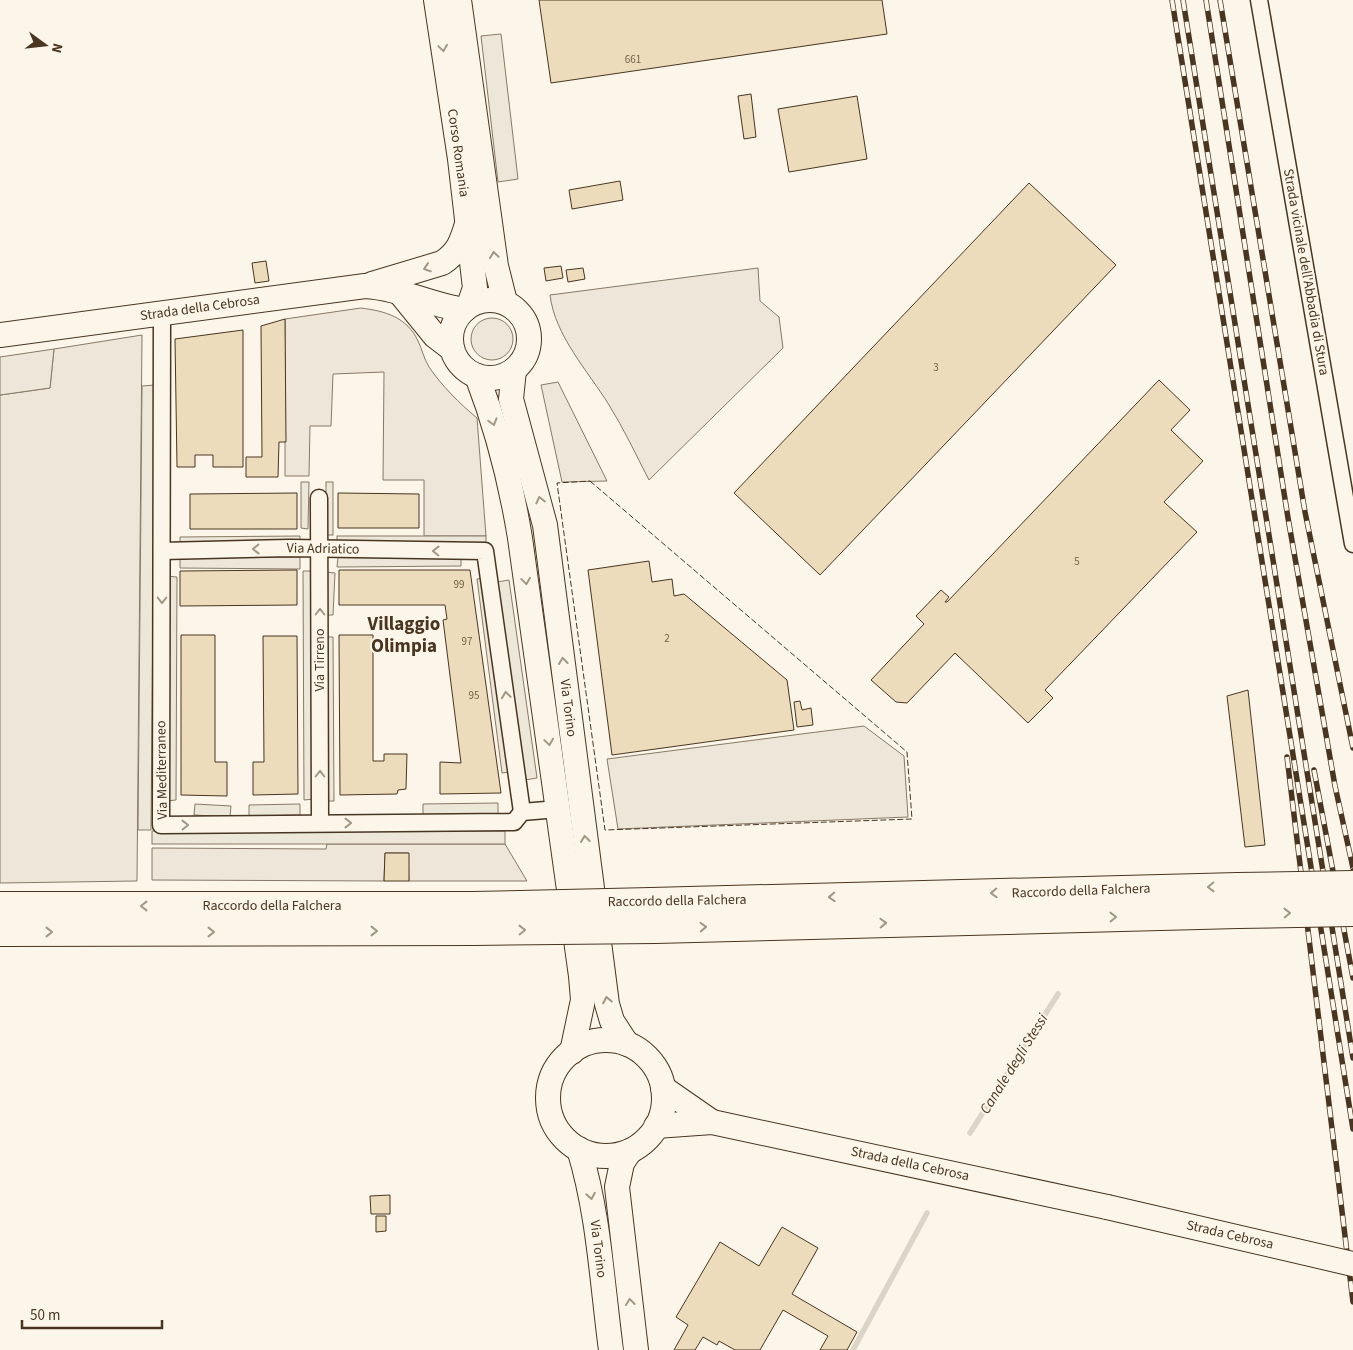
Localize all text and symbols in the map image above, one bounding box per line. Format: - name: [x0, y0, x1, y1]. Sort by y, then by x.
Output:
- north arrow: [20, 20, 70, 70]
- text: N: [46, 41, 67, 55]
- one-way arrow: [438, 44, 448, 53]
- house number: 661: [625, 52, 641, 67]
- street label: Corso Romania: [442, 108, 474, 198]
- street label: Strada vicinale dell'Abbadia di Stura: [1278, 167, 1334, 377]
- one-way arrow: [489, 250, 500, 258]
- one-way arrow: [423, 262, 431, 272]
- street label: Strada della Cebrosa: [139, 290, 261, 326]
- house number: 3: [933, 360, 939, 375]
- one-way arrow: [487, 418, 497, 426]
- one-way arrow: [535, 496, 546, 504]
- street label: Via Adriatico: [286, 538, 360, 560]
- one-way arrow: [252, 544, 260, 554]
- one-way arrow: [432, 546, 440, 556]
- house number: 5: [1074, 554, 1080, 569]
- house number: 99: [454, 577, 464, 592]
- one-way arrow: [521, 577, 531, 585]
- one-way arrow: [156, 596, 167, 604]
- one-way arrow: [315, 607, 325, 615]
- district label: Villaggio Olimpia: [367, 611, 440, 660]
- street label: Via Tirreno: [310, 628, 330, 692]
- house number: 2: [664, 631, 670, 646]
- house number: 97: [462, 634, 472, 649]
- one-way arrow: [558, 656, 568, 665]
- street label: Via Torino: [555, 678, 581, 738]
- house number: 95: [469, 688, 479, 703]
- one-way arrow: [501, 691, 511, 699]
- street label: Via Mediterraneo: [151, 720, 173, 820]
- one-way arrow: [543, 738, 554, 746]
- one-way arrow: [315, 770, 325, 778]
- one-way arrow: [344, 818, 352, 828]
- one-way arrow: [182, 820, 189, 830]
- one-way arrow: [580, 835, 591, 843]
- street label: Raccordo della Falchera: [1011, 879, 1151, 903]
- one-way arrow: [1206, 882, 1214, 893]
- one-way arrow: [990, 888, 998, 898]
- street label: Raccordo della Falchera: [607, 890, 747, 912]
- one-way arrow: [828, 892, 836, 902]
- street label: Raccordo della Falchera: [203, 896, 341, 916]
- one-way arrow: [139, 901, 147, 911]
- one-way arrow: [1283, 908, 1291, 918]
- one-way arrow: [1109, 911, 1117, 922]
- one-way arrow: [879, 917, 887, 928]
- one-way arrow: [700, 922, 708, 933]
- one-way arrow: [518, 925, 526, 935]
- one-way arrow: [370, 926, 378, 936]
- one-way arrow: [45, 927, 53, 937]
- one-way arrow: [208, 927, 215, 937]
- one-way arrow: [602, 996, 613, 1005]
- water label: Canale degli Stessi: [975, 1009, 1054, 1118]
- street label: Strada della Cebrosa: [849, 1142, 971, 1186]
- one-way arrow: [585, 1193, 596, 1201]
- street label: Strada Cebrosa: [1184, 1215, 1276, 1255]
- street label: Via Torino: [585, 1219, 611, 1279]
- one-way arrow: [625, 1297, 636, 1305]
- scale bar: [22, 1298, 162, 1330]
- text: 50 m: [30, 1305, 60, 1326]

